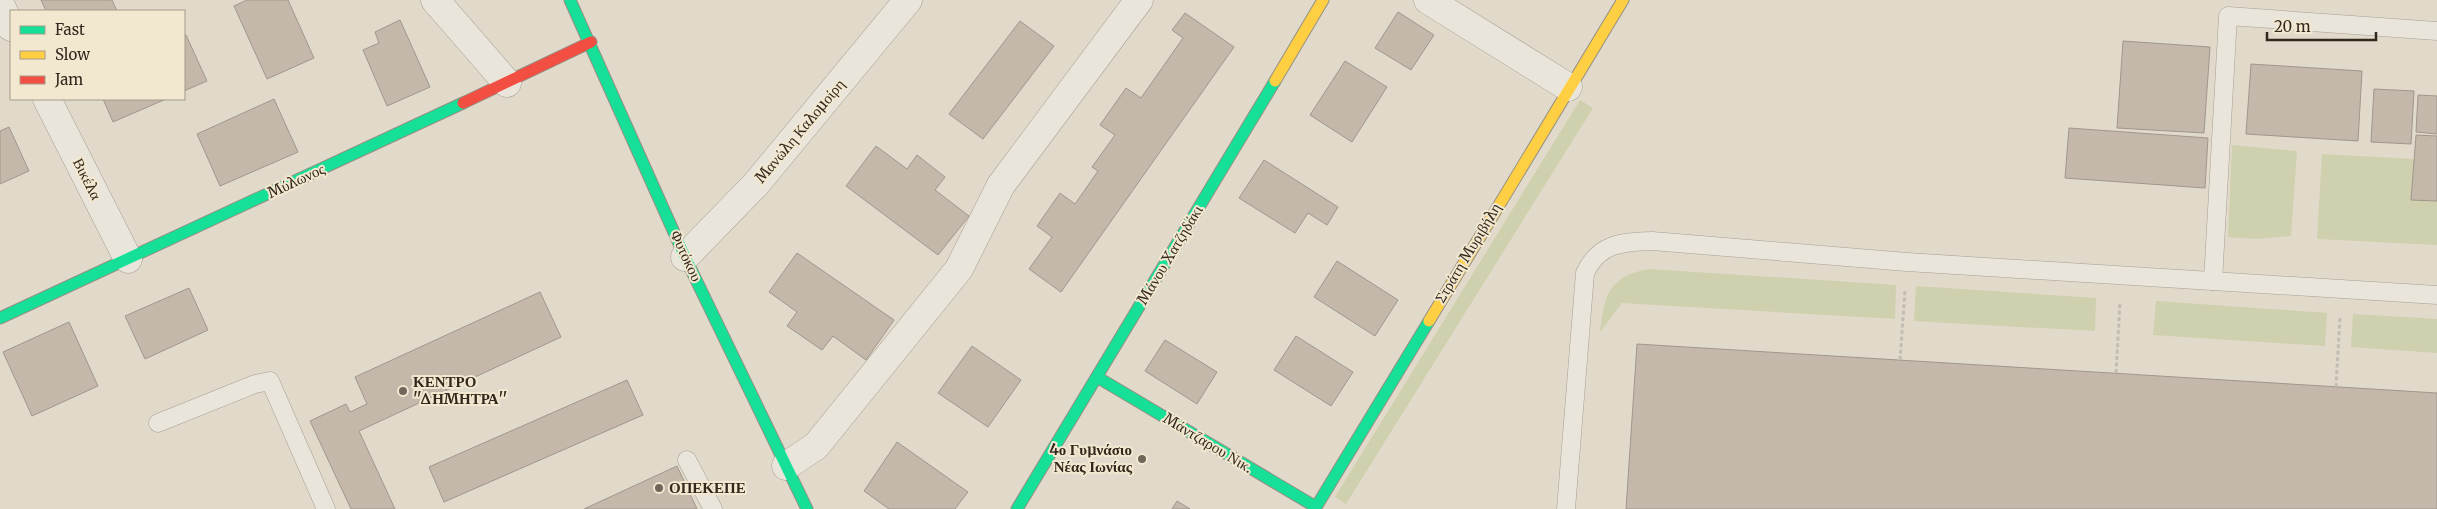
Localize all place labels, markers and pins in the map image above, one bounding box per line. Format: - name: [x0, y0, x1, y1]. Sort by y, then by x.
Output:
- place label: ΚΕΝΤΡΟ ''ΔΗΜΗΤΡΑ'': [413, 372, 507, 408]
- marker: ΚΕΝΤΡΟ ''ΔΗΜΗΤΡΑ'': [397, 385, 409, 397]
- place label: 4ο Γυμνάσιο Νέας Ιωνίας: [1049, 440, 1133, 476]
- marker: 4ο Γυμνάσιο Νέας Ιωνίας: [1136, 453, 1148, 465]
- place label: ΟΠΕΚΕΠΕ: [669, 478, 746, 497]
- marker: ΟΠΕΚΕΠΕ: [653, 482, 665, 494]

